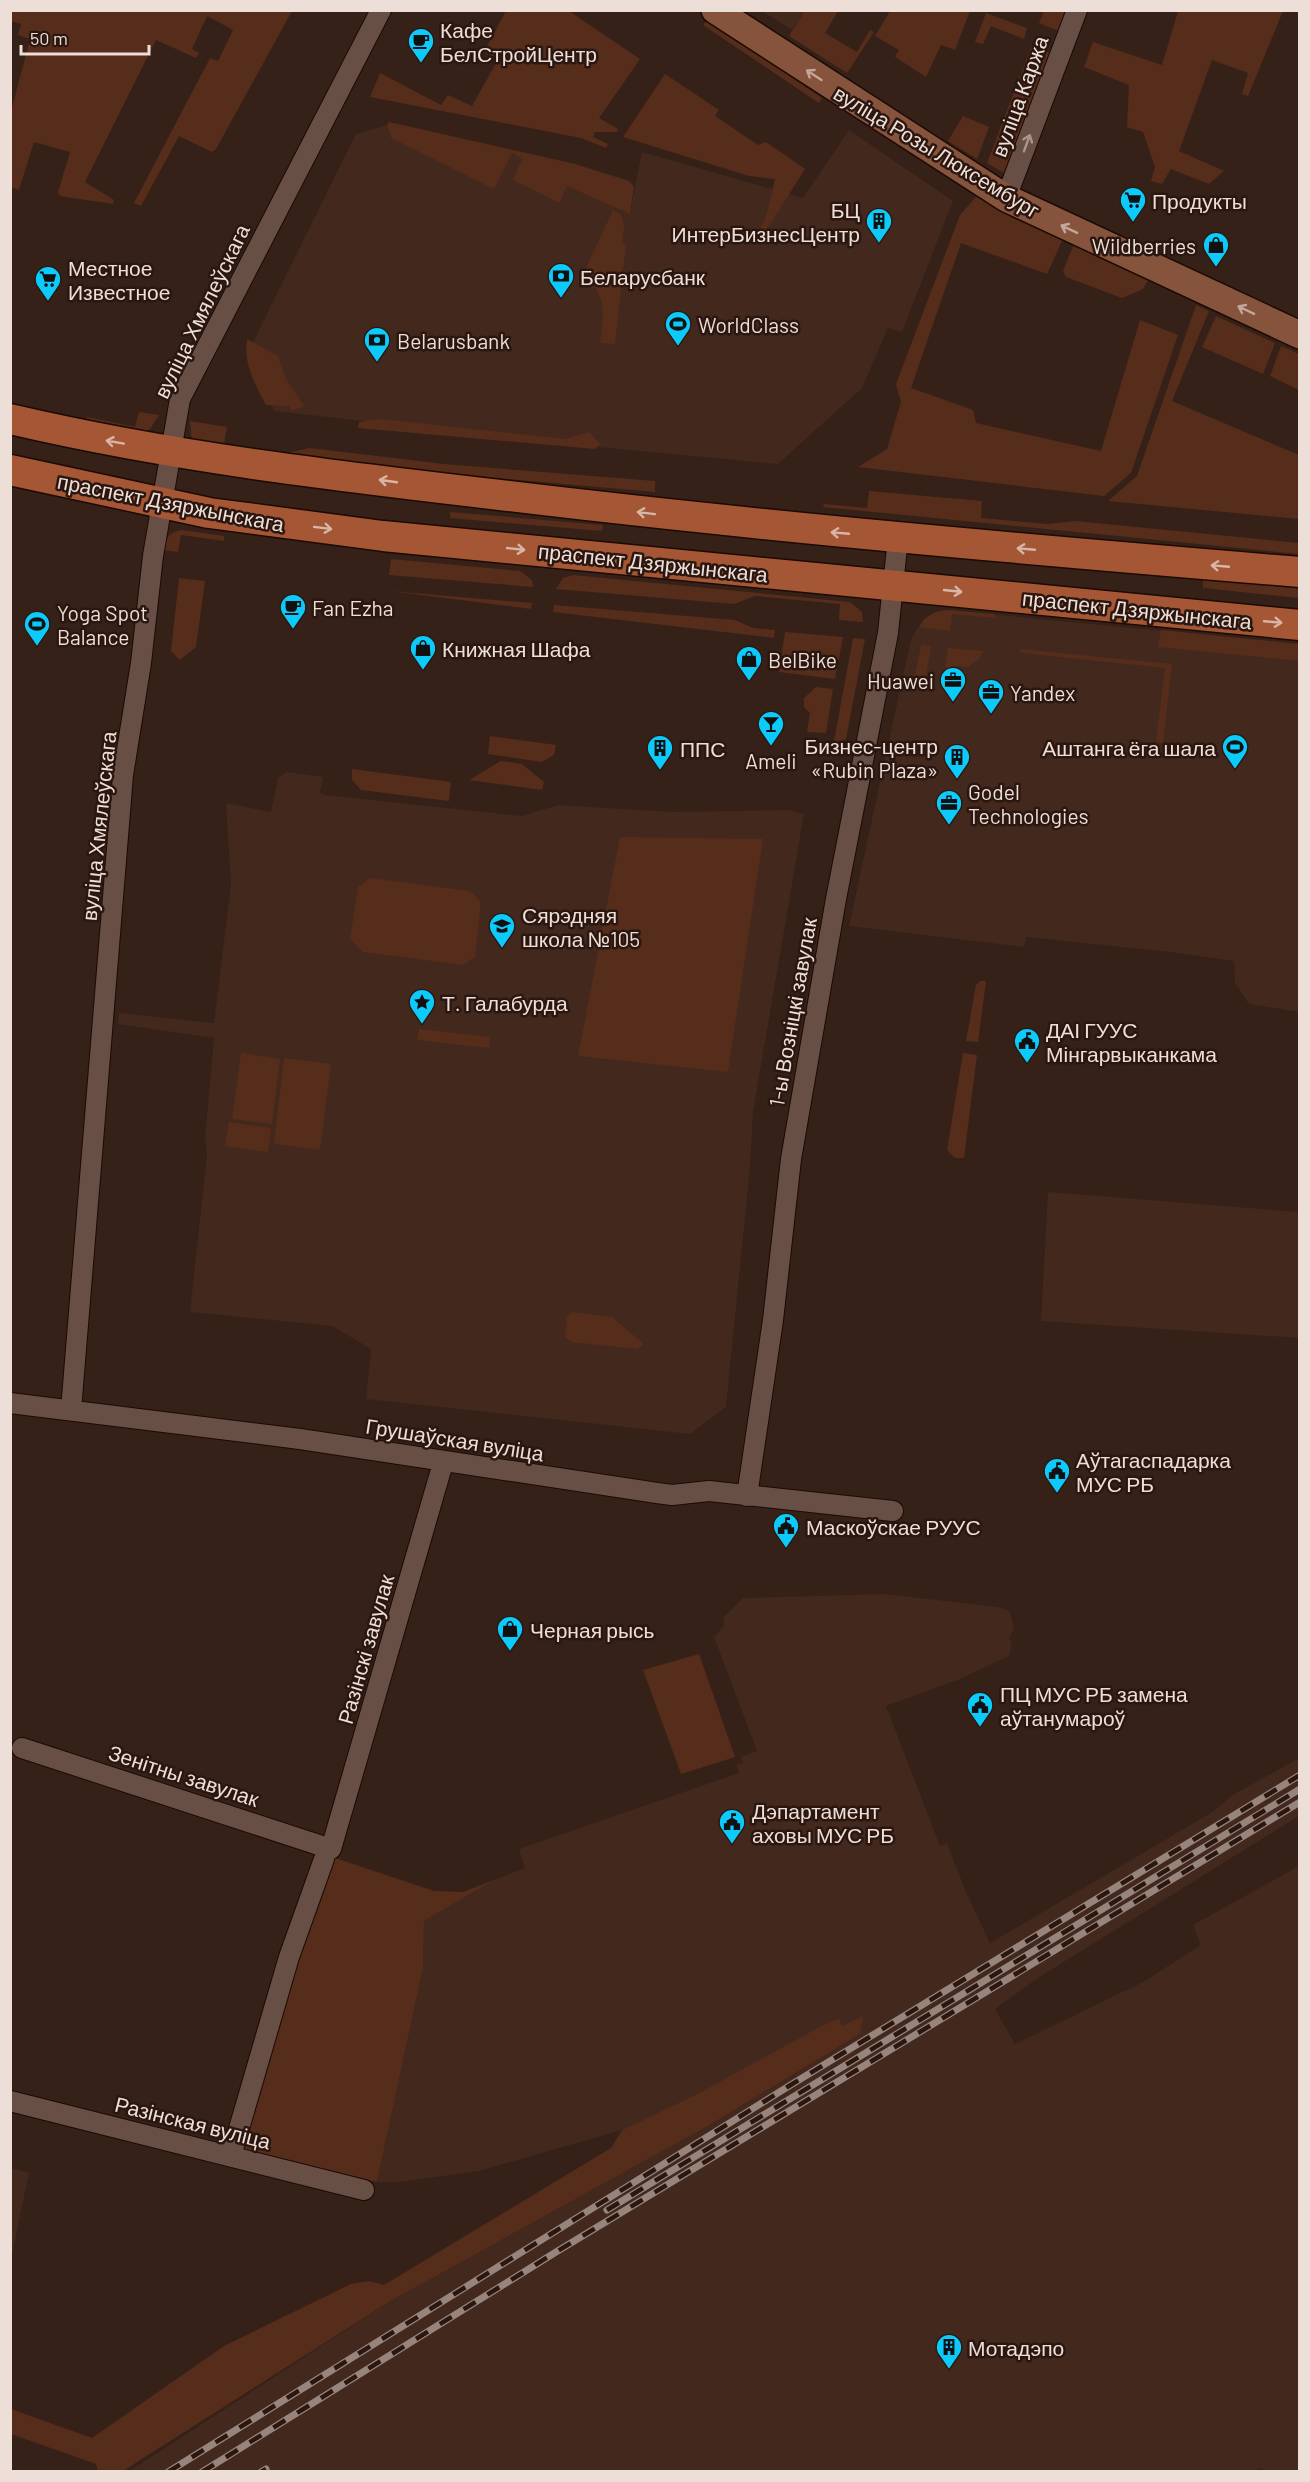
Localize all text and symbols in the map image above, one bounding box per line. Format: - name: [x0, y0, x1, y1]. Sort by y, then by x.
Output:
- place label: Кафе БелСтройЦентр: [440, 17, 597, 66]
- scale bar: [21, 18, 148, 56]
- cafe icon: Кафе БелСтройЦентр: [406, 26, 436, 64]
- text: 50 m: [30, 27, 68, 49]
- street label: вуліца Каржа: [986, 32, 1053, 160]
- one-way arrow: [805, 69, 822, 82]
- street label: вуліца Розы Люксембург: [830, 80, 1045, 223]
- one-way arrow: [1023, 135, 1034, 153]
- supermarket icon: Продукты: [1118, 185, 1148, 223]
- place label: Продукты: [1152, 188, 1247, 213]
- place label: БЦ ИнтерБизнесЦентр: [672, 197, 860, 246]
- building icon: БЦ ИнтерБизнесЦентр: [864, 206, 894, 244]
- street label: вуліца Хмялеўскага: [148, 220, 254, 402]
- one-way arrow: [1061, 223, 1079, 235]
- shop icon: Wildberries: [1201, 230, 1231, 268]
- place label: Wildberries: [1092, 233, 1196, 258]
- place label: Местное Известное: [68, 255, 170, 304]
- bank icon: Беларусбанк: [546, 261, 576, 299]
- supermarket icon: Местное Известное: [33, 264, 63, 302]
- place label: Беларусбанк: [580, 264, 706, 289]
- one-way arrow: [1238, 304, 1256, 316]
- sports icon: WorldClass: [663, 309, 693, 347]
- place label: WorldClass: [698, 312, 799, 337]
- bank icon: Belarusbank: [362, 325, 392, 363]
- place label: Belarusbank: [397, 328, 510, 353]
- one-way arrow: [105, 436, 125, 447]
- street label: праспект Дзяржынскага: [55, 468, 287, 536]
- one-way arrow: [378, 476, 398, 487]
- one-way arrow: [637, 507, 657, 518]
- one-way arrow: [312, 523, 332, 534]
- one-way arrow: [831, 527, 851, 538]
- street label: праспект Дзяржынскага: [537, 538, 769, 587]
- one-way arrow: [1017, 543, 1036, 554]
- one-way arrow: [506, 544, 526, 555]
- one-way arrow: [1211, 560, 1231, 571]
- street label: праспект Дзяржынскага: [1021, 585, 1253, 634]
- one-way arrow: [943, 586, 962, 597]
- cafe icon: Fan Ezha: [278, 592, 308, 630]
- place label: Fan Ezha: [312, 595, 394, 620]
- place label: Yoga Spot Balance: [57, 600, 148, 649]
- sports icon: Yoga Spot Balance: [22, 609, 52, 647]
- one-way arrow: [1262, 617, 1282, 628]
- shop icon: Книжная Шафа: [408, 633, 438, 671]
- place label: Книжная Шафа: [442, 636, 591, 661]
- shop icon: BelBike: [734, 644, 764, 682]
- place label: BelBike: [768, 647, 837, 672]
- office icon: Huawei: [938, 665, 968, 703]
- place label: Huawei: [867, 668, 934, 693]
- office icon: Yandex: [976, 677, 1006, 715]
- place label: Yandex: [1010, 680, 1075, 705]
- bar icon: Ameli: [756, 709, 786, 747]
- street label: вуліца Хмялеўскага: [76, 730, 120, 922]
- sports icon: Аштанга ёга шала: [1220, 732, 1250, 770]
- building icon: ППС: [645, 733, 675, 771]
- place label: Бизнес-центр «Rubin Plaza»: [804, 733, 938, 782]
- place label: Аштанга ёга шала: [1042, 735, 1216, 760]
- place label: ППС: [680, 736, 725, 761]
- building icon: Бизнес-центр «Rubin Plaza»: [942, 742, 972, 780]
- place label: Ameli: [745, 748, 797, 773]
- place label: Godel Technologies: [968, 779, 1089, 828]
- office icon: Godel Technologies: [934, 788, 964, 826]
- place label: Сярэдняя школа №105: [522, 902, 640, 951]
- school or university icon: Сярэдняя школа №105: [487, 911, 517, 949]
- street label: 1-ы Возніцкі завулак: [763, 915, 821, 1108]
- place icon: Т. Галабурда: [407, 987, 437, 1025]
- place label: Т. Галабурда: [442, 990, 568, 1015]
- place label: ДАІ ГУУС Мінгарвыканкама: [1046, 1017, 1217, 1066]
- public building icon: ДАІ ГУУС Мінгарвыканкама: [1012, 1026, 1042, 1064]
- street label: Грушаўская вуліца: [364, 1413, 546, 1465]
- place label: Аўтагаспадарка МУС РБ: [1076, 1447, 1231, 1496]
- public building icon: Аўтагаспадарка МУС РБ: [1042, 1456, 1072, 1494]
- public building icon: Маскоўскае РУУС: [771, 1511, 801, 1549]
- place label: Маскоўскае РУУС: [806, 1514, 981, 1539]
- street label: Разінскі завулак: [332, 1571, 399, 1727]
- shop icon: Черная рысь: [495, 1614, 525, 1652]
- place label: Черная рысь: [530, 1617, 654, 1642]
- place label: ПЦ МУС РБ замена аўтанумароў: [1000, 1681, 1188, 1730]
- public building icon: ПЦ МУС РБ замена аўтанумароў: [965, 1690, 995, 1728]
- street label: Зенітны завулак: [106, 1739, 263, 1811]
- place label: Дэпартамент аховы МУС РБ: [752, 1798, 894, 1847]
- public building icon: Дэпартамент аховы МУС РБ: [717, 1807, 747, 1845]
- street label: Разінская вуліца: [113, 2091, 274, 2153]
- building icon: Мотадэпо: [934, 2332, 964, 2370]
- place label: Мотадэпо: [968, 2335, 1064, 2360]

